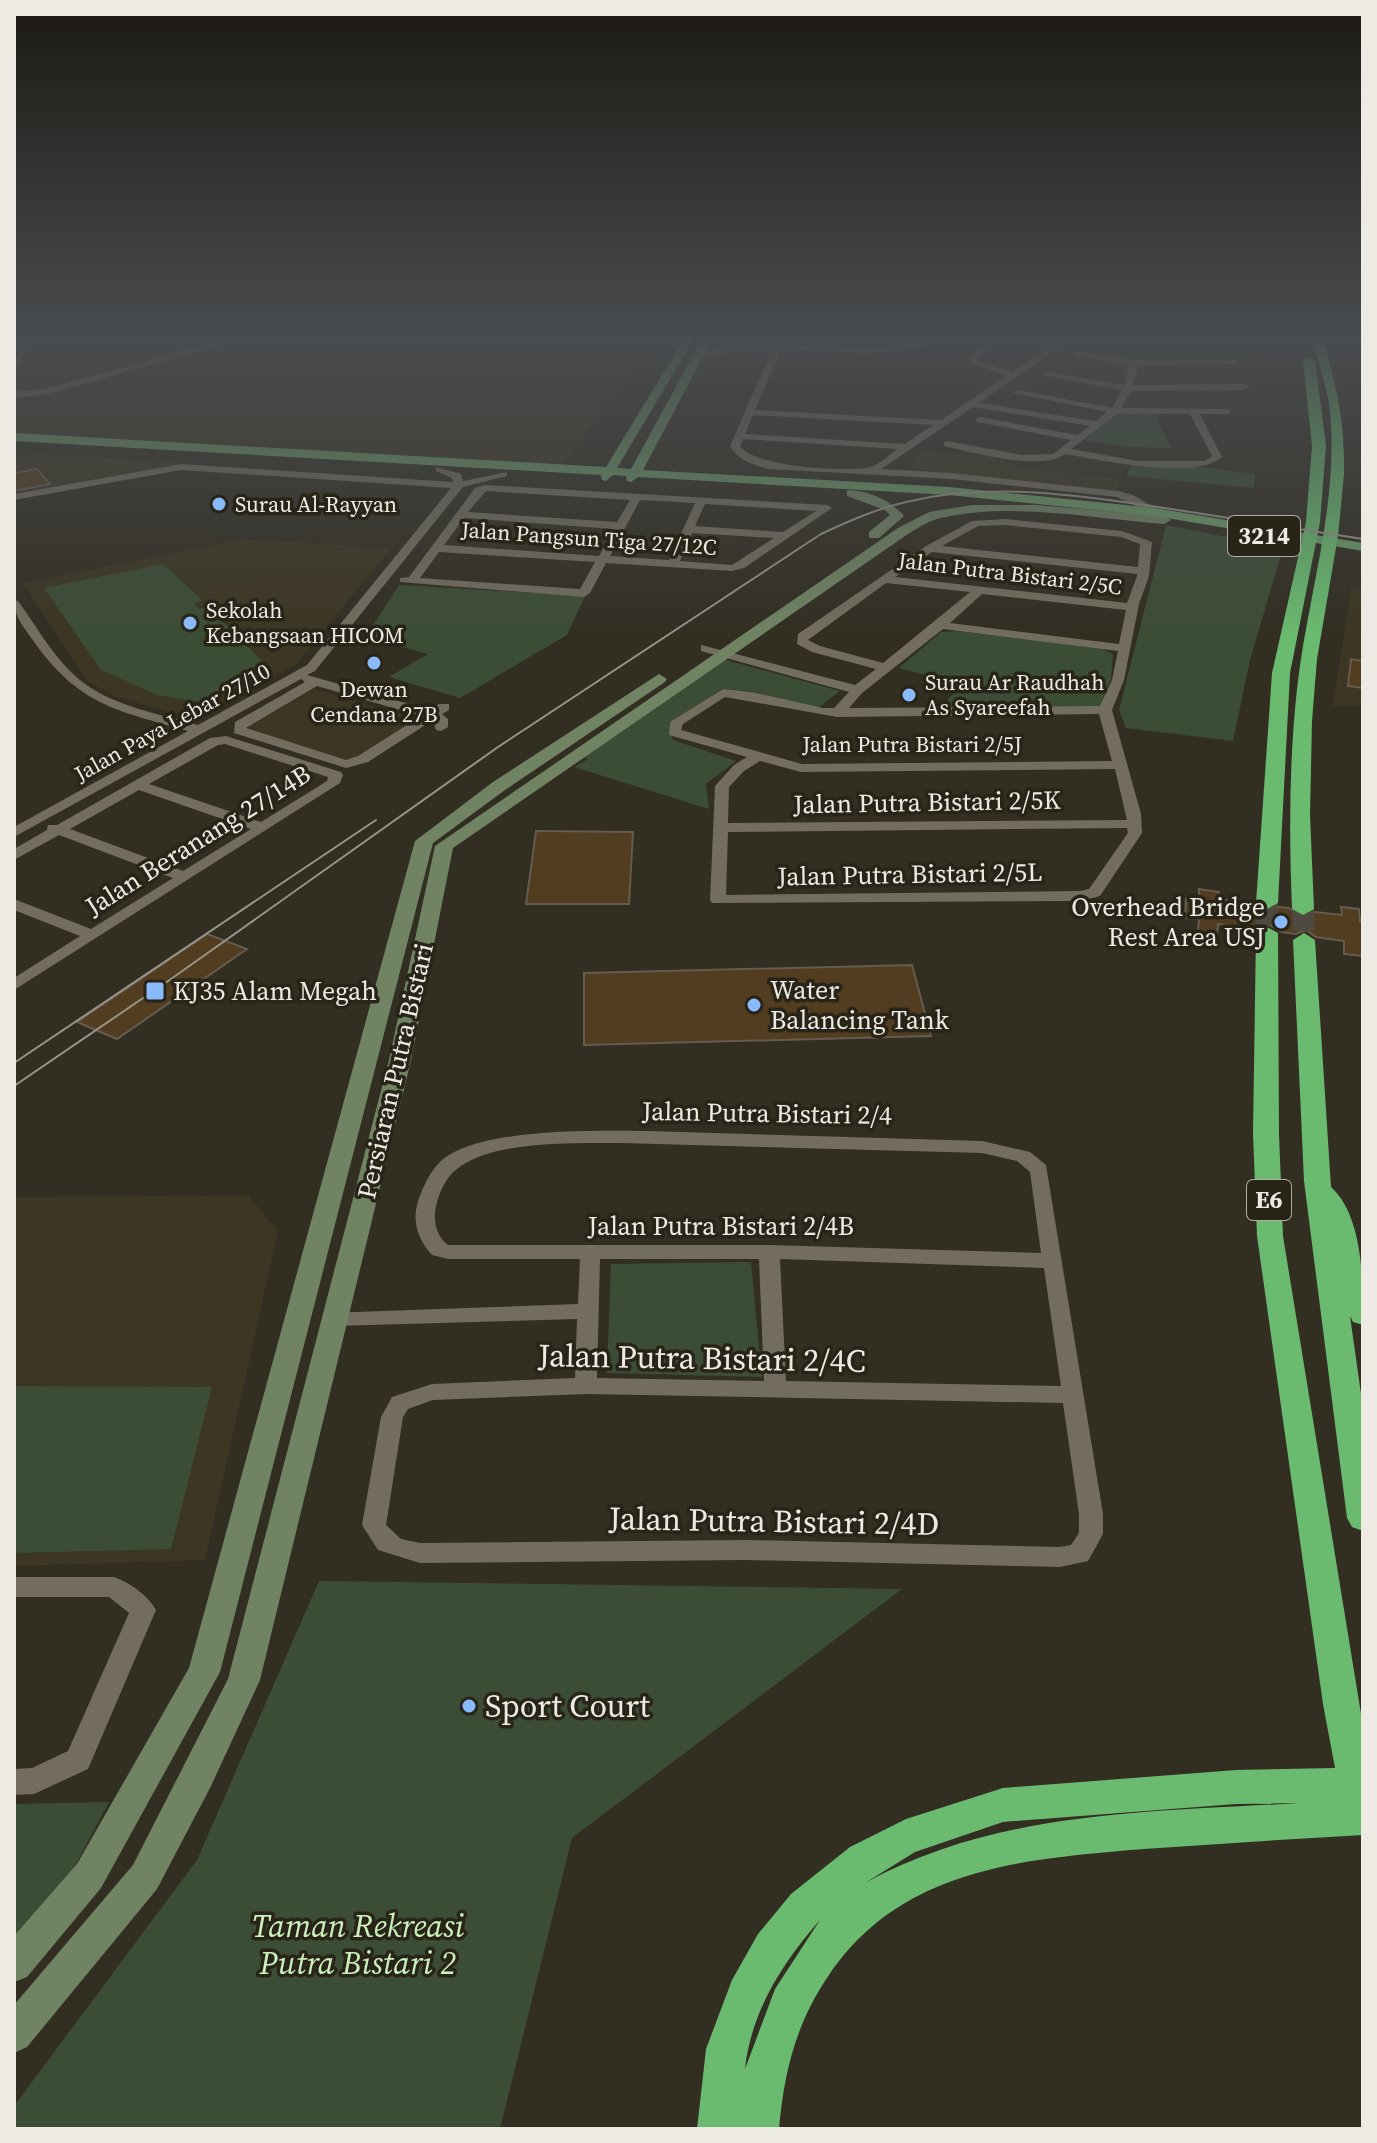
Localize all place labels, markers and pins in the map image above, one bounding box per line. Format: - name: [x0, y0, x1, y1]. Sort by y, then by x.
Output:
- place label: Surau Al-Rayyan: [235, 489, 397, 519]
- marker: Surau Al-Rayyan: [210, 495, 228, 513]
- place label: Sekolah Kebangsaan HICOM: [206, 595, 404, 650]
- marker: Sekolah Kebangsaan HICOM: [181, 614, 199, 632]
- marker: Dewan Cendana 27B: [365, 654, 383, 672]
- place label: Surau Ar Raudhah As Syareefah: [925, 667, 1104, 722]
- place label: Dewan Cendana 27B: [310, 674, 438, 729]
- marker: Surau Ar Raudhah As Syareefah: [900, 686, 918, 704]
- place label: Overhead Bridge Rest Area USJ: [1071, 889, 1265, 955]
- marker: Overhead Bridge Rest Area USJ: [1272, 913, 1290, 931]
- place label: Water Balancing Tank: [770, 972, 950, 1038]
- place label: KJ35 Alam Megah: [173, 973, 377, 1009]
- marker: KJ35 Alam Megah: [144, 980, 166, 1002]
- marker: Water Balancing Tank: [745, 996, 763, 1014]
- place label: Sport Court: [485, 1684, 651, 1728]
- marker: Sport Court: [460, 1697, 478, 1715]

